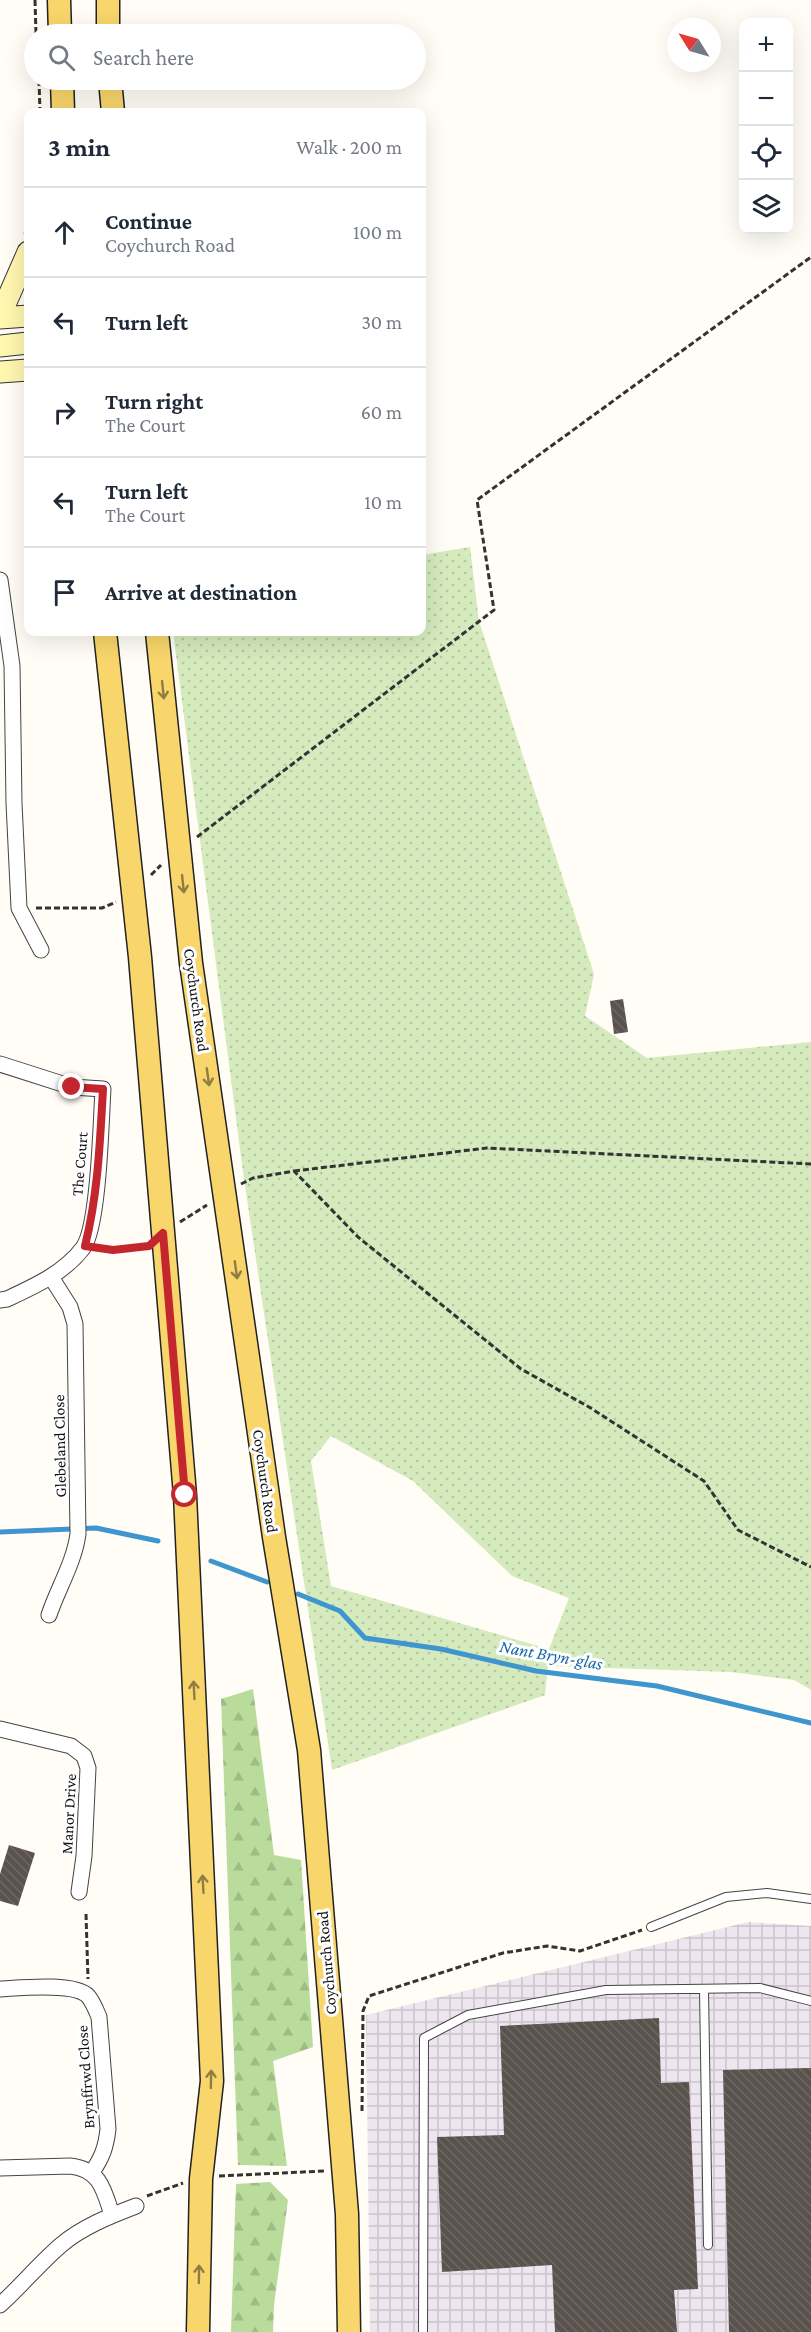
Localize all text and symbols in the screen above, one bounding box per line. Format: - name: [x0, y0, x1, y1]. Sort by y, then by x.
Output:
- north arrow: [667, 18, 721, 72]
- map controls: [739, 18, 793, 234]
- button: +: [739, 18, 793, 72]
- search box: [24, 24, 426, 90]
- icon: search: [45, 41, 78, 74]
- text: Search here: [93, 45, 194, 70]
- button: −: [739, 72, 793, 126]
- button: locate: [739, 126, 793, 180]
- text: 3 min: [48, 133, 110, 162]
- text: Walk · 200 m: [296, 136, 402, 158]
- button: layers: [739, 180, 793, 234]
- text: Continue: [105, 209, 192, 234]
- icon: ahead: [48, 216, 81, 249]
- text: 100 m: [353, 221, 402, 243]
- text: Coychurch Road: [105, 234, 235, 256]
- icon: left: [48, 306, 81, 339]
- text: Turn left: [105, 310, 188, 335]
- text: 30 m: [361, 311, 402, 333]
- text: Turn right: [105, 389, 203, 414]
- icon: right: [48, 396, 81, 429]
- text: 60 m: [361, 401, 402, 423]
- text: The Court: [105, 414, 185, 436]
- text: Turn left: [105, 479, 188, 504]
- icon: left: [48, 486, 81, 519]
- text: 10 m: [364, 491, 402, 513]
- text: The Court: [105, 504, 185, 526]
- icon: arrive: [48, 576, 81, 609]
- text: Arrive at destination: [105, 580, 297, 605]
- one-way arrow: [158, 679, 169, 699]
- one-way arrow: [178, 873, 189, 893]
- street label: Coychurch Road: [180, 947, 212, 1053]
- one-way arrow: [202, 1067, 213, 1086]
- route end: [58, 1073, 84, 1099]
- street label: The Court: [68, 1131, 91, 1197]
- one-way arrow: [230, 1260, 241, 1279]
- street label: Glebeland Close: [50, 1394, 69, 1498]
- street label: Coychurch Road: [249, 1428, 281, 1534]
- route start: [171, 1481, 197, 1507]
- water label: Nant Bryn-glas: [498, 1636, 604, 1674]
- one-way arrow: [189, 1680, 200, 1700]
- street label: Manor Drive: [58, 1773, 79, 1855]
- one-way arrow: [197, 1875, 209, 1895]
- street label: Coychurch Road: [313, 1910, 340, 2016]
- street label: Brynffrwd Close: [73, 2025, 99, 2129]
- one-way arrow: [205, 2070, 217, 2090]
- one-way arrow: [194, 2264, 205, 2284]

